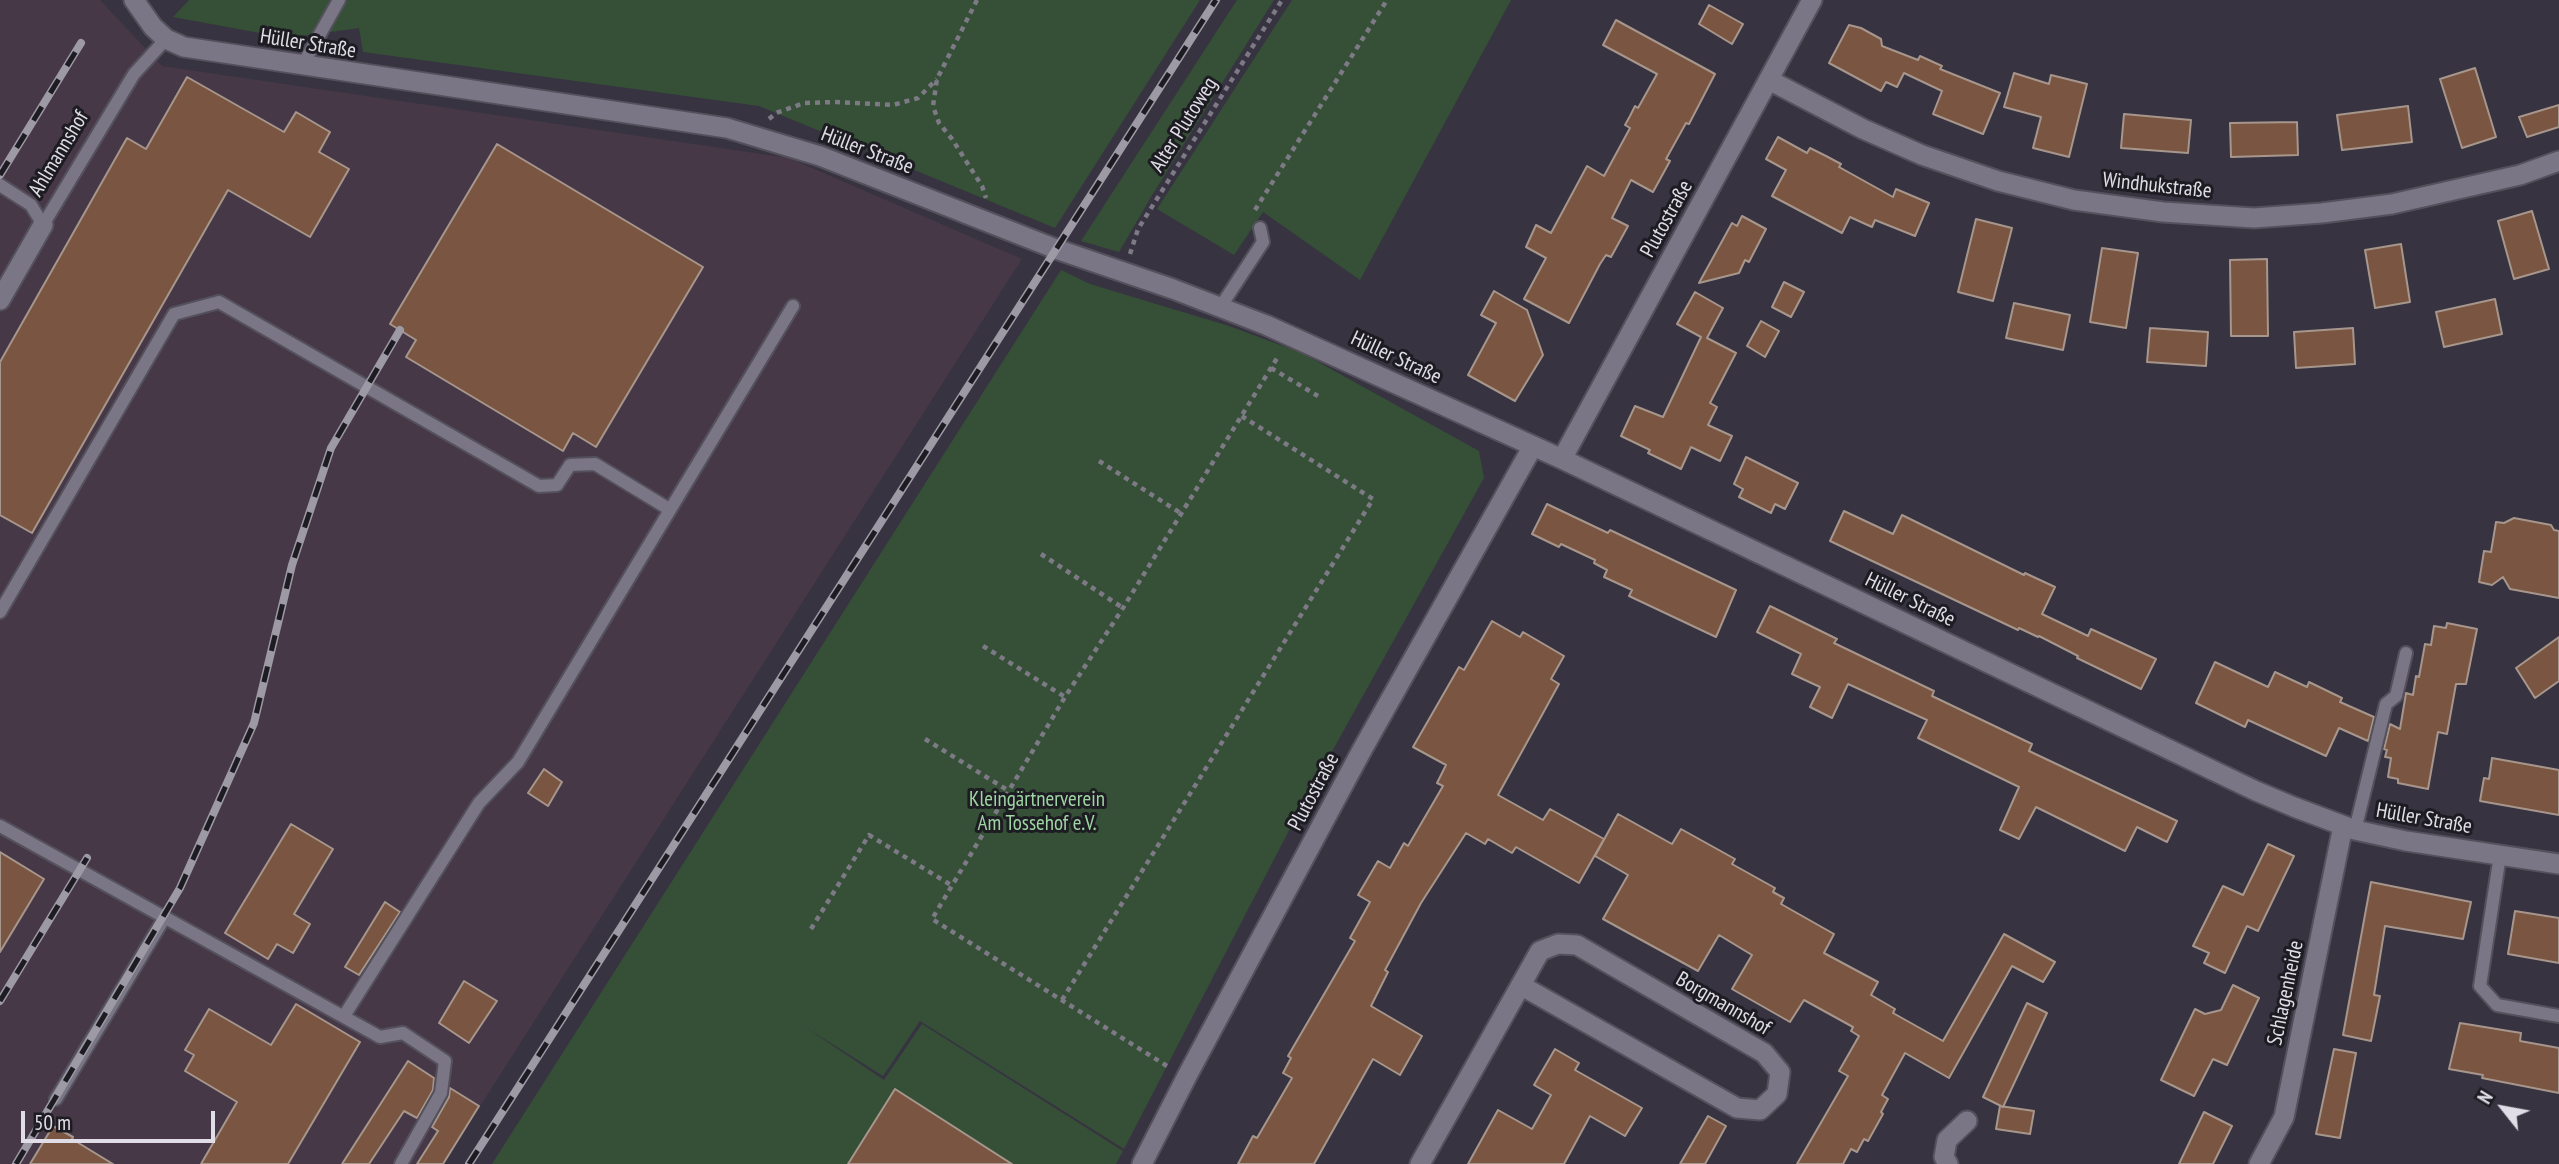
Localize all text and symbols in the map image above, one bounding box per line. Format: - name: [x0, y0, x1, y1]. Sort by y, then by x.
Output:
- street label: Hüller Straße: [258, 24, 358, 64]
- street label: Alter Plutoweg: [1145, 73, 1223, 177]
- street label: Ahlmannshof: [24, 107, 94, 201]
- street label: Hüller Straße: [817, 122, 917, 180]
- street label: Windhukstraße: [2101, 168, 2213, 204]
- street label: Plutostraße: [1636, 176, 1698, 262]
- street label: Hüller Straße: [1347, 326, 1445, 390]
- street label: Hüller Straße: [1861, 567, 1959, 633]
- street label: Plutostraße: [1283, 749, 1345, 835]
- park label: Kleingärtnerverein Am Tossehof e.V.: [969, 787, 1105, 837]
- street label: Hüller Straße: [2374, 798, 2474, 840]
- street label: Schlagenheide: [2263, 938, 2309, 1048]
- street label: Borgmannshof: [1671, 967, 1775, 1041]
- north arrow: [2468, 1073, 2538, 1143]
- text: N: [2472, 1087, 2498, 1108]
- scale bar: [24, 1098, 219, 1142]
- text: 50 m: [34, 1109, 71, 1136]

